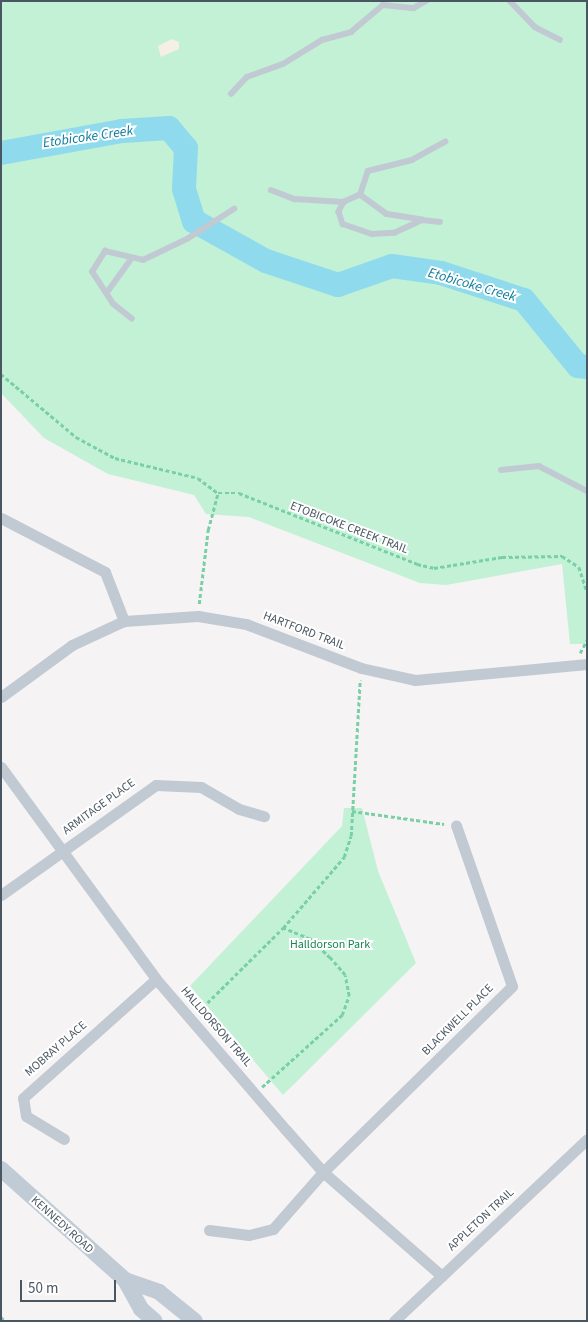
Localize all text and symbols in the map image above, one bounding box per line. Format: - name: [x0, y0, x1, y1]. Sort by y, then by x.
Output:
- water label: Etobicoke Creek: [42, 122, 134, 152]
- water label: Etobicoke Creek: [426, 264, 518, 306]
- street label: ETOBICOKE CREEK TRAIL: [288, 499, 410, 557]
- street label: HARTFORD TRAIL: [261, 609, 347, 653]
- street label: ARMITAGE PLACE: [60, 776, 138, 838]
- park label: Halldorson Park: [290, 938, 370, 952]
- street label: BLACKWELL PLACE: [419, 981, 497, 1059]
- street label: HALLDORSON TRAIL: [177, 984, 255, 1070]
- street label: MOBRAY PLACE: [22, 1018, 90, 1080]
- street label: APPLETON TRAIL: [445, 1186, 517, 1254]
- street label: KENNEDY ROAD: [28, 1193, 96, 1257]
- scale bar: [22, 1270, 119, 1302]
- text: 50 m: [28, 1278, 58, 1299]

